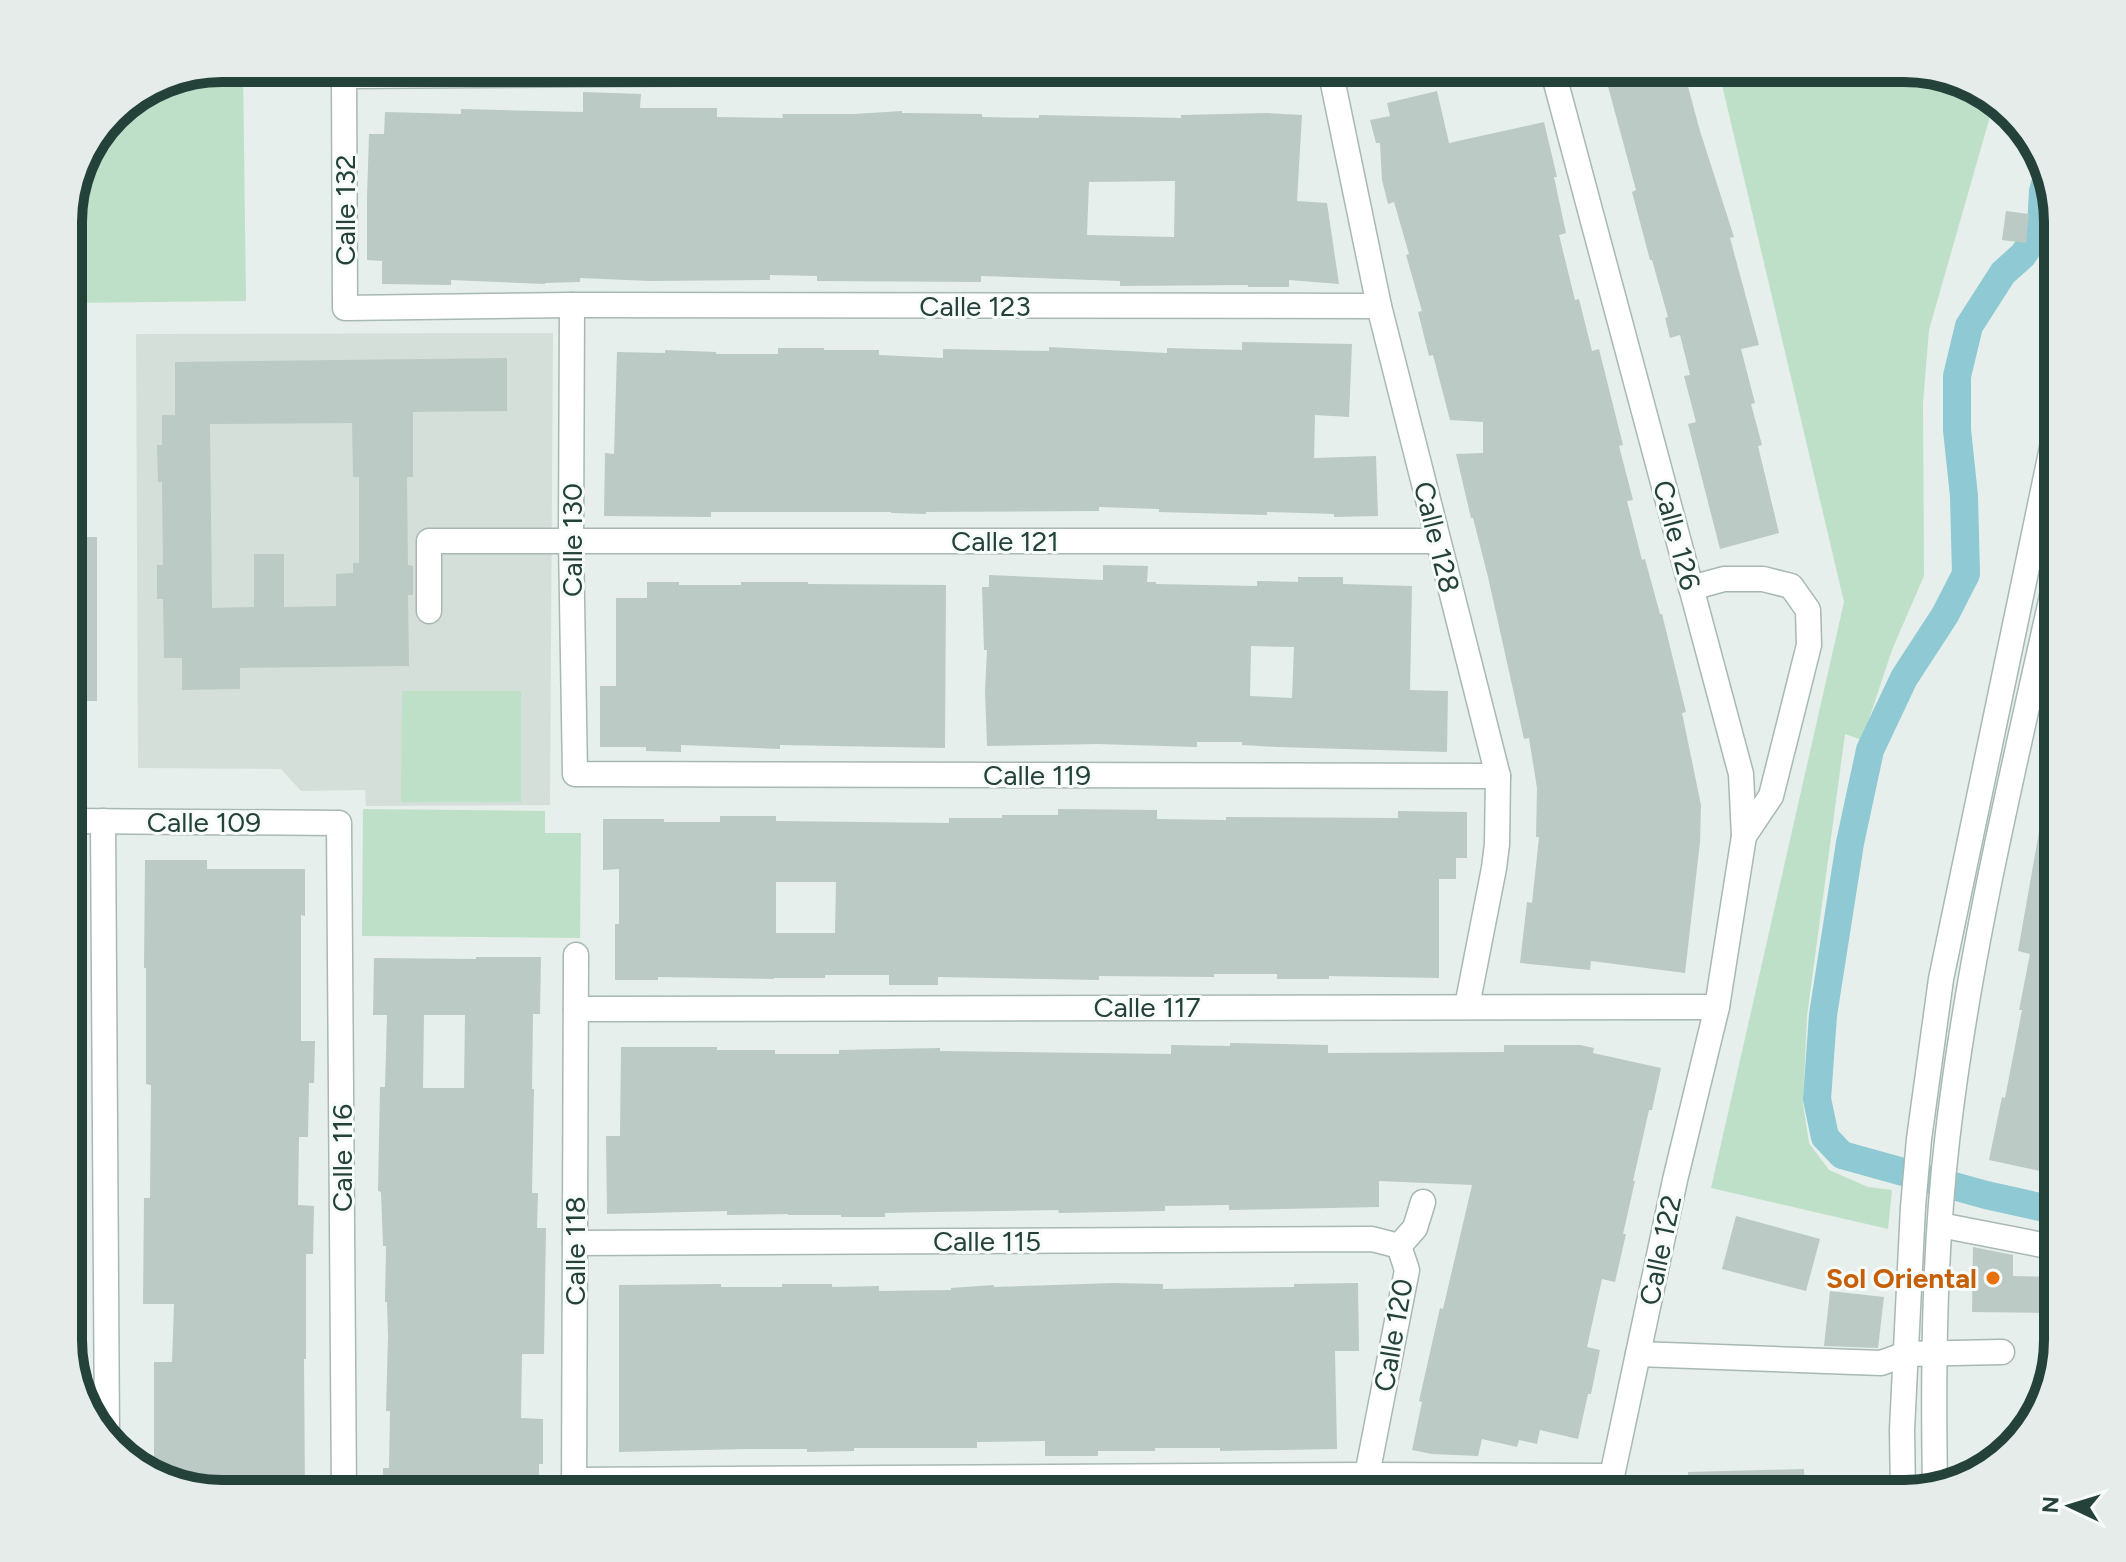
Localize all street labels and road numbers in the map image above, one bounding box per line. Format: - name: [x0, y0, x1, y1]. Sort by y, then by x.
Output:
- street label: Calle 132: [328, 154, 362, 266]
- street label: Calle 123: [919, 289, 1031, 323]
- street label: Calle 126: [1646, 476, 1708, 594]
- street label: Calle 128: [1407, 478, 1467, 596]
- street label: Calle 130: [555, 483, 589, 597]
- street label: Calle 121: [951, 524, 1059, 558]
- street label: Calle 119: [983, 758, 1091, 792]
- street label: Calle 109: [147, 805, 261, 839]
- street label: Calle 117: [1093, 990, 1201, 1024]
- street label: Calle 116: [325, 1104, 359, 1212]
- street label: Calle 122: [1632, 1192, 1688, 1308]
- street label: Calle 118: [558, 1196, 592, 1306]
- street label: Calle 115: [933, 1224, 1041, 1258]
- street label: Calle 120: [1366, 1276, 1420, 1394]

